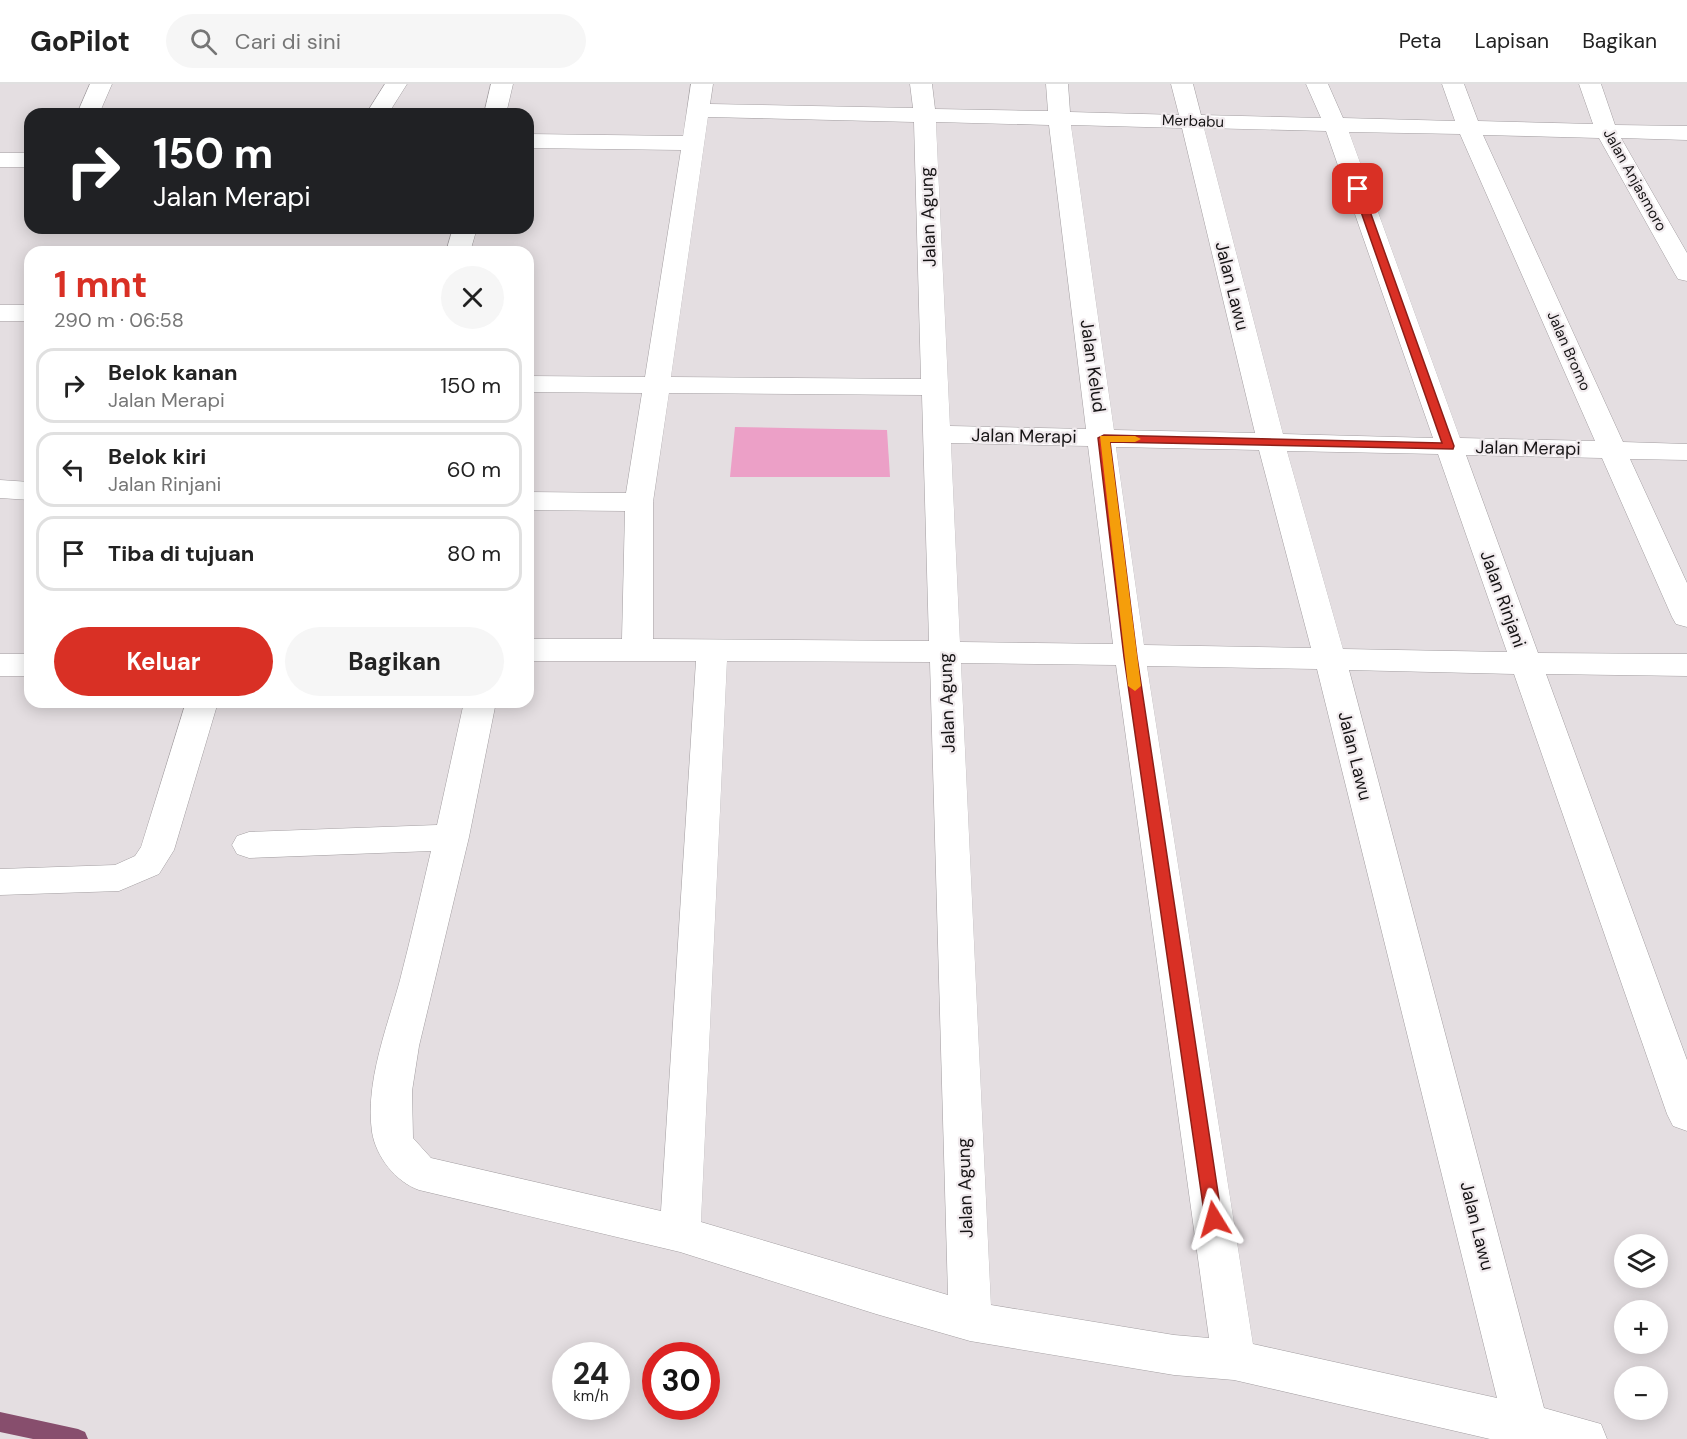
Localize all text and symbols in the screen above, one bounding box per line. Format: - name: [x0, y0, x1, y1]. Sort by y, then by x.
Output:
- search box: [166, 14, 586, 68]
- text: GoPilot: [30, 23, 130, 60]
- icon: search: [187, 25, 220, 58]
- text: Cari di sini: [235, 27, 341, 56]
- text: Peta: [1399, 27, 1441, 55]
- text: Lapisan: [1474, 27, 1549, 55]
- text: Bagikan: [1582, 27, 1657, 55]
- street label: Merbabu: [1162, 110, 1224, 132]
- street label: Jalan Anjasmoro: [1599, 125, 1671, 235]
- text: 150 m: [153, 126, 273, 181]
- icon: right: [54, 132, 132, 210]
- pin: [1332, 163, 1383, 214]
- street label: Jalan Agung: [914, 166, 942, 268]
- icon: arrive: [1341, 172, 1374, 205]
- text: Jalan Merapi: [153, 179, 311, 214]
- street label: Jalan Lawu: [1209, 239, 1255, 333]
- text: 1 mnt: [54, 261, 147, 308]
- button: close: [441, 266, 504, 329]
- text: 290 m · 06:58: [54, 307, 184, 333]
- street label: Jalan Bromo: [1543, 308, 1596, 394]
- street label: Jalan Kelud: [1075, 318, 1111, 414]
- text: Belok kanan: [108, 358, 238, 387]
- icon: right: [57, 369, 90, 402]
- text: 150 m: [440, 371, 501, 400]
- text: Jalan Merapi: [108, 387, 225, 413]
- street label: Jalan Merapi: [971, 423, 1077, 449]
- street label: Jalan Merapi: [1475, 435, 1581, 461]
- text: Belok kiri: [108, 442, 206, 471]
- icon: left: [57, 453, 90, 486]
- text: 60 m: [447, 455, 501, 484]
- text: Jalan Rinjani: [108, 471, 221, 497]
- icon: arrive: [57, 537, 90, 570]
- text: Tiba di tujuan: [108, 539, 254, 568]
- text: 80 m: [447, 539, 501, 568]
- street label: Jalan Rinjani: [1474, 547, 1532, 651]
- button: Keluar: [54, 627, 273, 696]
- button: Bagikan: [285, 627, 504, 696]
- street label: Jalan Agung: [933, 652, 961, 754]
- street label: Jalan Lawu: [1332, 709, 1378, 803]
- street label: Jalan Agung: [951, 1137, 979, 1239]
- street label: Jalan Lawu: [1454, 1179, 1500, 1273]
- position arrow: [1182, 1187, 1246, 1251]
- map controls: [1614, 1234, 1668, 1420]
- button: layers: [1614, 1234, 1668, 1288]
- button: +: [1614, 1300, 1668, 1354]
- speed limit sign: 30: [642, 1342, 720, 1420]
- text: 24: [573, 1354, 609, 1393]
- button: −: [1614, 1366, 1668, 1420]
- text: km/h: [573, 1386, 609, 1406]

